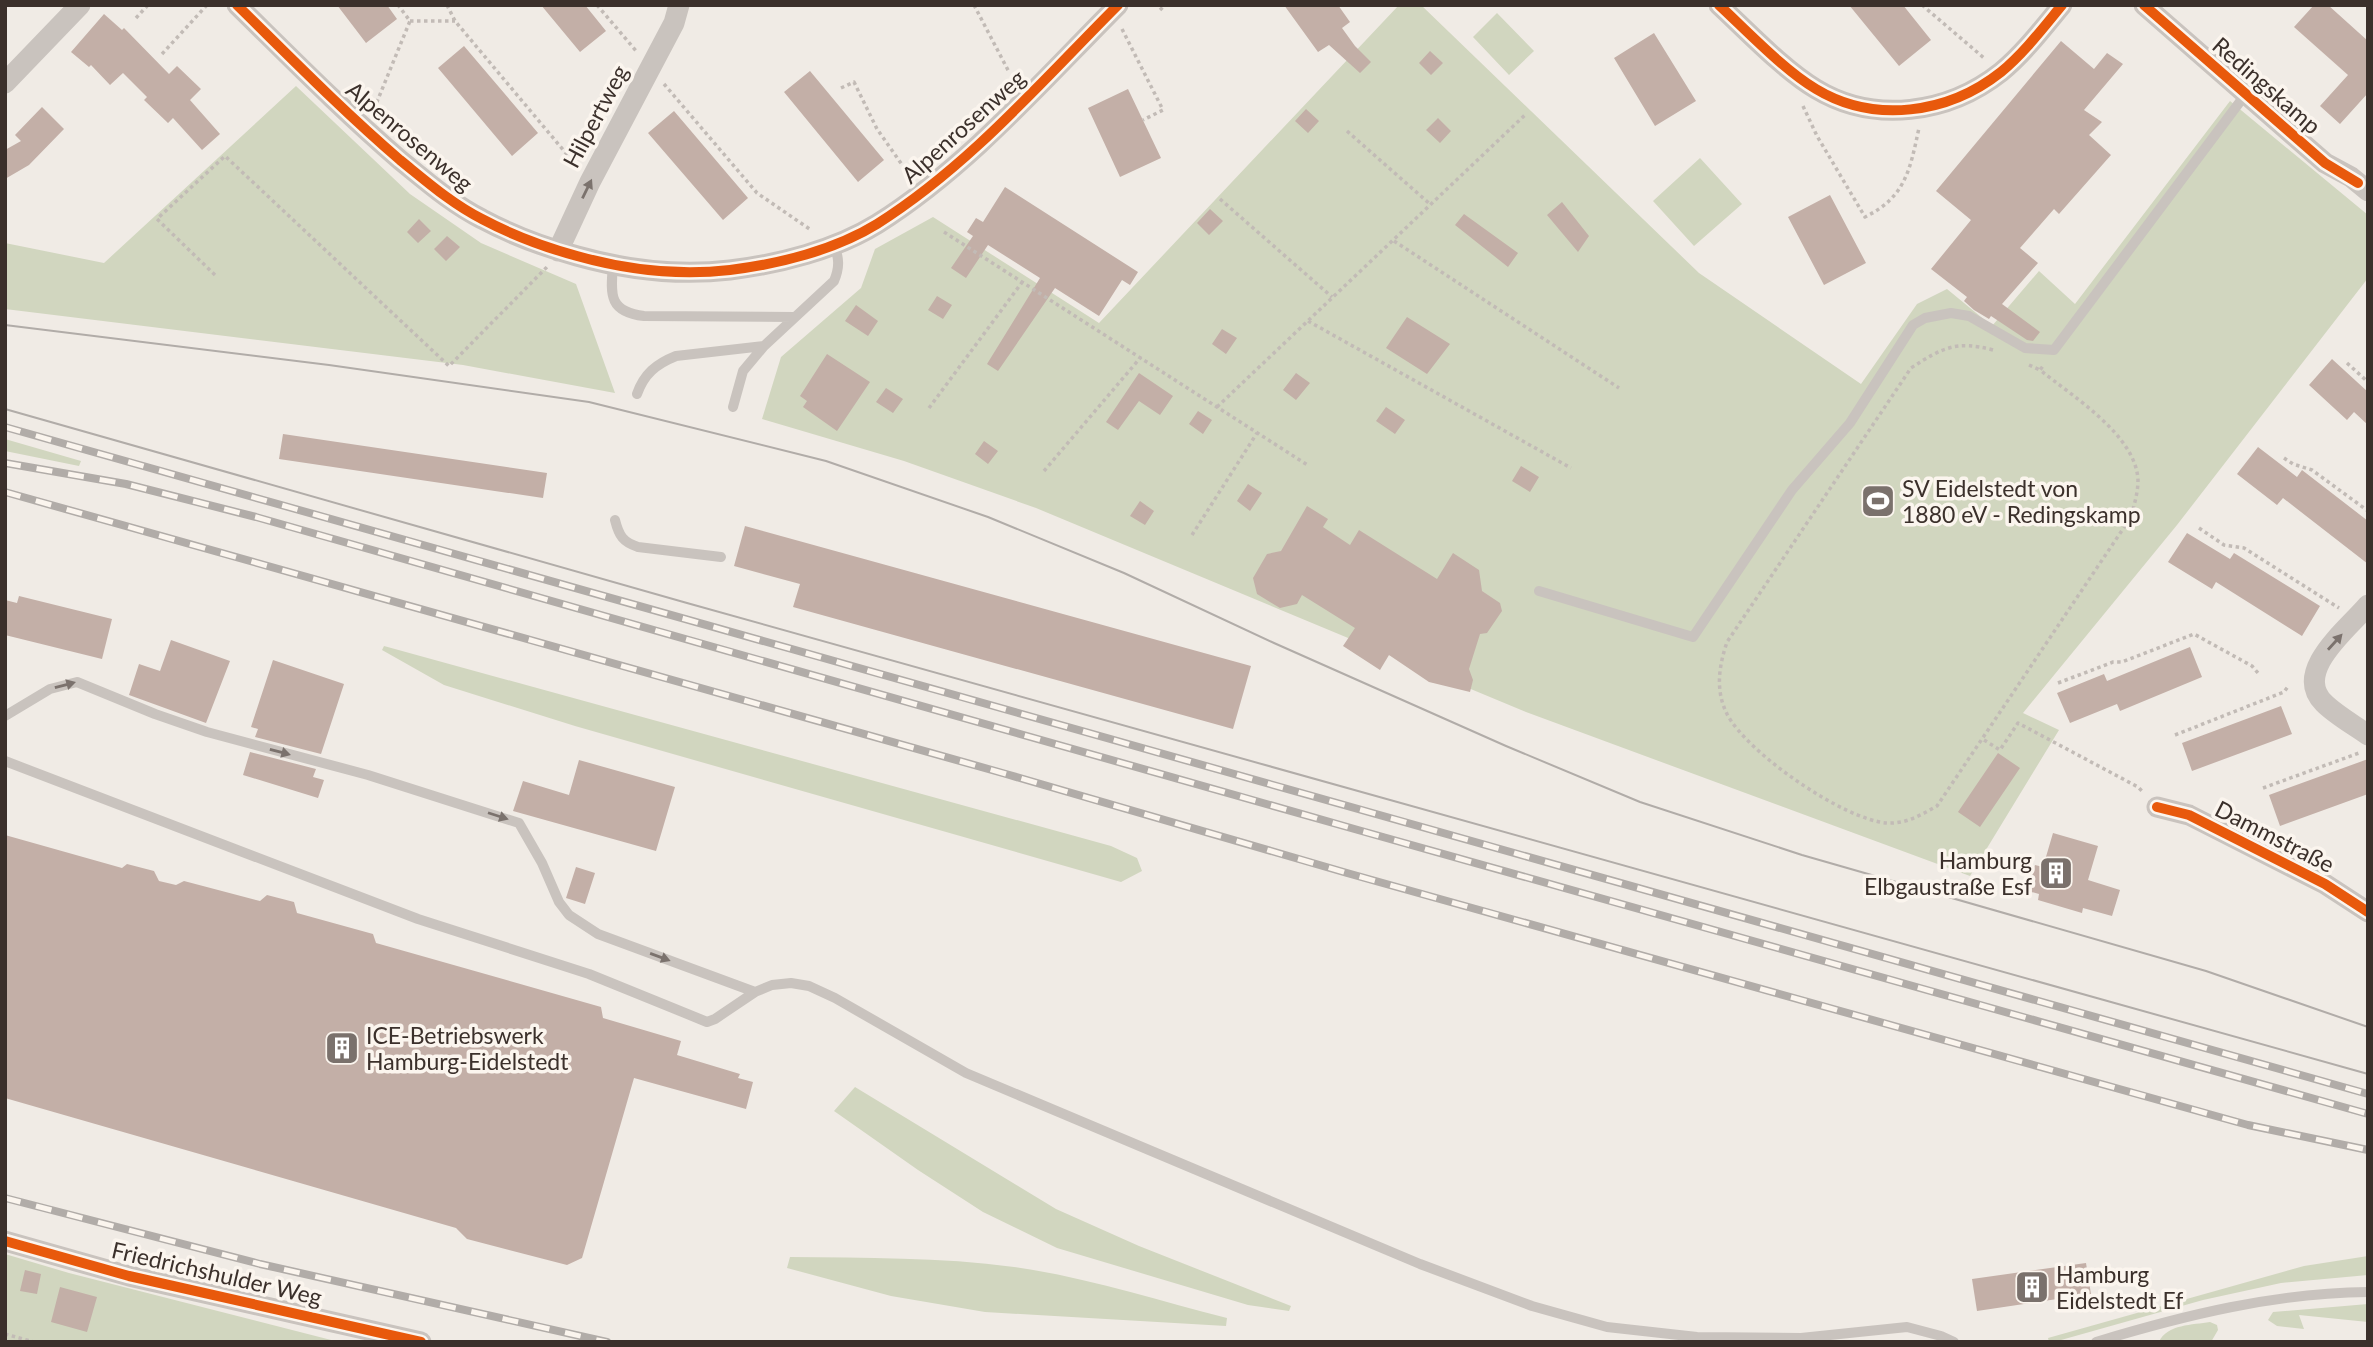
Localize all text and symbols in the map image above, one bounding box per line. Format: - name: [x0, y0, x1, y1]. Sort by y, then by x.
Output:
- street label: Redingskamp: [2207, 31, 2327, 139]
- street label: Hilpertweg: [556, 60, 634, 172]
- street label: Alpenrosenweg: [895, 63, 1031, 189]
- street label: Alpenrosenweg: [341, 75, 479, 197]
- one-way arrow: [581, 179, 593, 199]
- place label: SV Eidelstedt von 1880 eV - Redingskamp: [1902, 474, 2141, 528]
- sports icon: SV Eidelstedt von 1880 eV - Redingskamp: [1859, 482, 1897, 520]
- one-way arrow: [2327, 633, 2343, 651]
- one-way arrow: [55, 679, 77, 690]
- one-way arrow: [270, 747, 292, 758]
- street label: Dammstraße: [2211, 794, 2339, 878]
- one-way arrow: [488, 812, 509, 822]
- place label: Hamburg Elbgaustraße Esf: [1864, 846, 2032, 900]
- building icon: Hamburg Elbgaustraße Esf: [2037, 854, 2075, 892]
- one-way arrow: [649, 951, 670, 962]
- place label: ICE-Betriebswerk Hamburg-Eidelstedt: [366, 1021, 569, 1075]
- building icon: ICE-Betriebswerk Hamburg-Eidelstedt: [323, 1029, 361, 1067]
- street label: Friedrichshulder Weg: [109, 1235, 325, 1311]
- place label: Hamburg Eidelstedt Ef: [2056, 1260, 2183, 1314]
- building icon: Hamburg Eidelstedt Ef: [2013, 1268, 2051, 1306]

